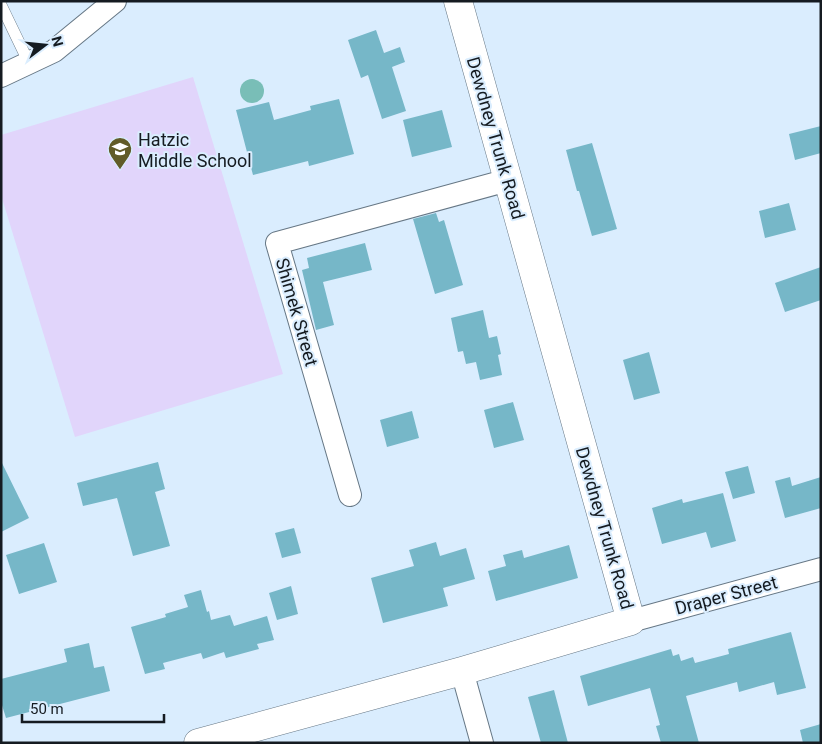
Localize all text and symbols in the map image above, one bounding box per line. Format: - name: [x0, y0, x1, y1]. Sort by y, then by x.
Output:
- north arrow: [20, 20, 70, 70]
- text: N: [48, 34, 67, 48]
- street label: Dewdney Trunk Road: [463, 54, 529, 222]
- place label: Hatzic Middle School: [138, 129, 252, 171]
- school or university icon: Hatzic Middle School: [107, 136, 133, 170]
- street label: Shimek Street: [272, 256, 322, 369]
- street label: Dewdney Trunk Road: [572, 444, 638, 612]
- street label: Draper Street: [673, 571, 780, 619]
- scale bar: [22, 692, 165, 724]
- text: 50 m: [30, 700, 64, 718]

